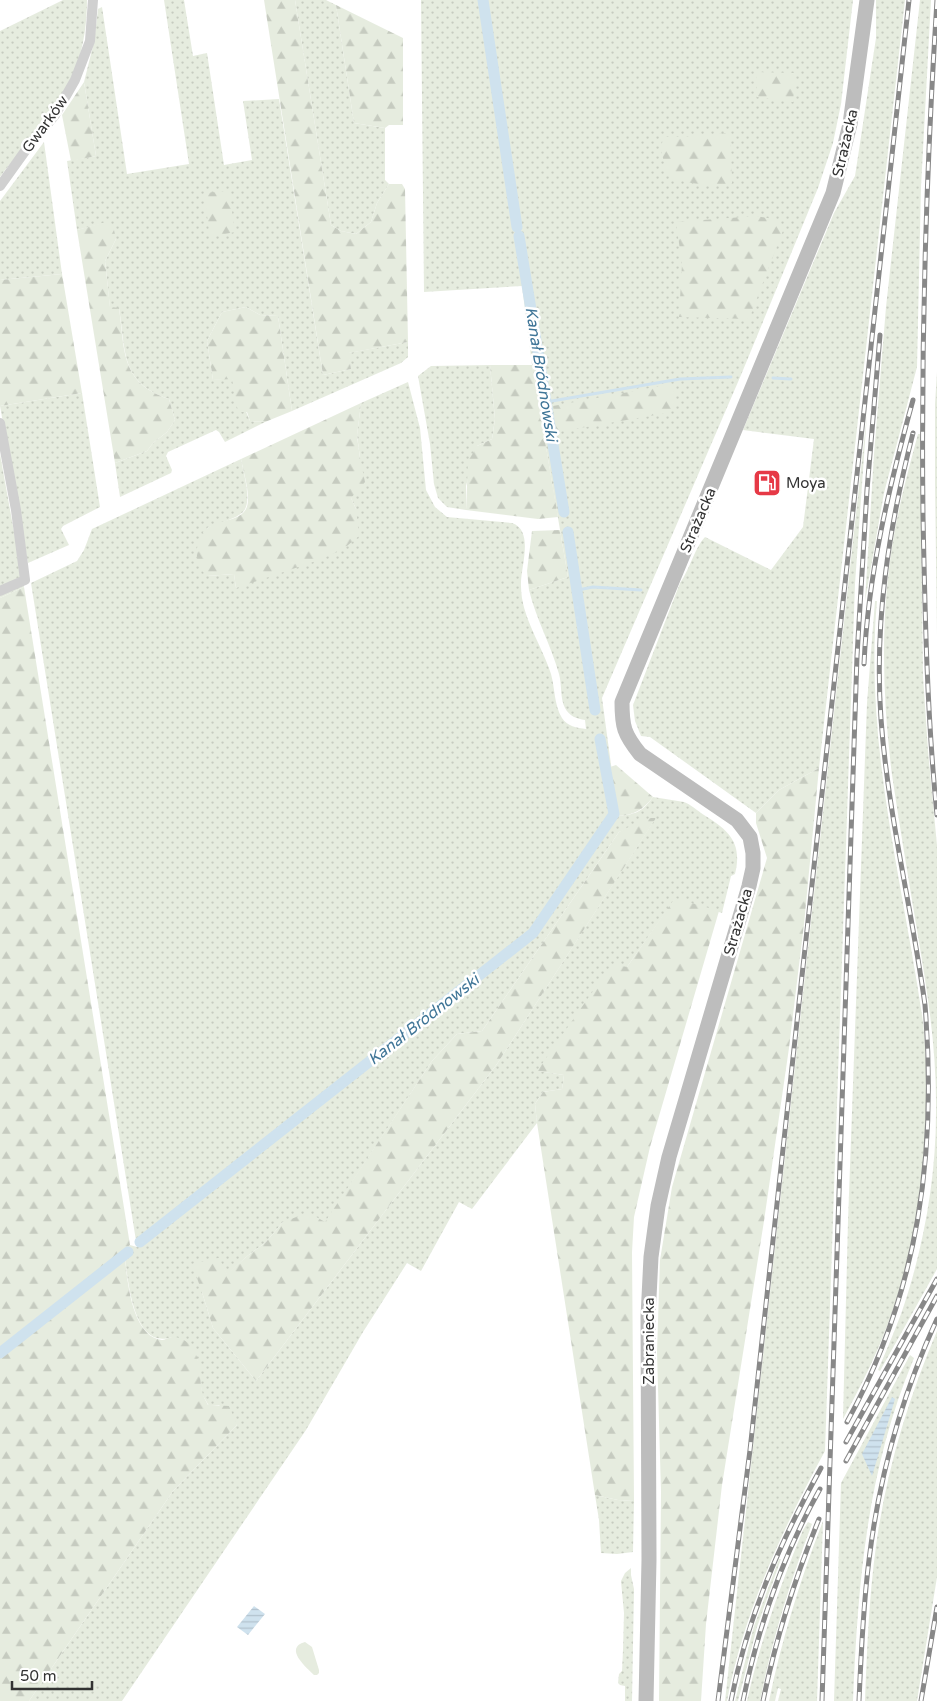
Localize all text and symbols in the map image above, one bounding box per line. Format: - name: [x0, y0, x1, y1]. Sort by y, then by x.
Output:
- street label: Gwarków: [18, 92, 72, 156]
- street label: Strażacka: [828, 107, 862, 179]
- water label: Kanał Bródnowski: [521, 305, 562, 445]
- fuel station icon: Moya: [752, 468, 782, 498]
- place label: Moya: [786, 474, 826, 492]
- street label: Strażacka: [676, 485, 720, 555]
- street label: Strażacka: [720, 886, 756, 958]
- water label: Kanał Bródnowski: [364, 969, 485, 1069]
- street label: Zabraniecka: [640, 1297, 658, 1385]
- scale bar: [12, 1658, 92, 1690]
- text: 50 m: [20, 1667, 57, 1685]

